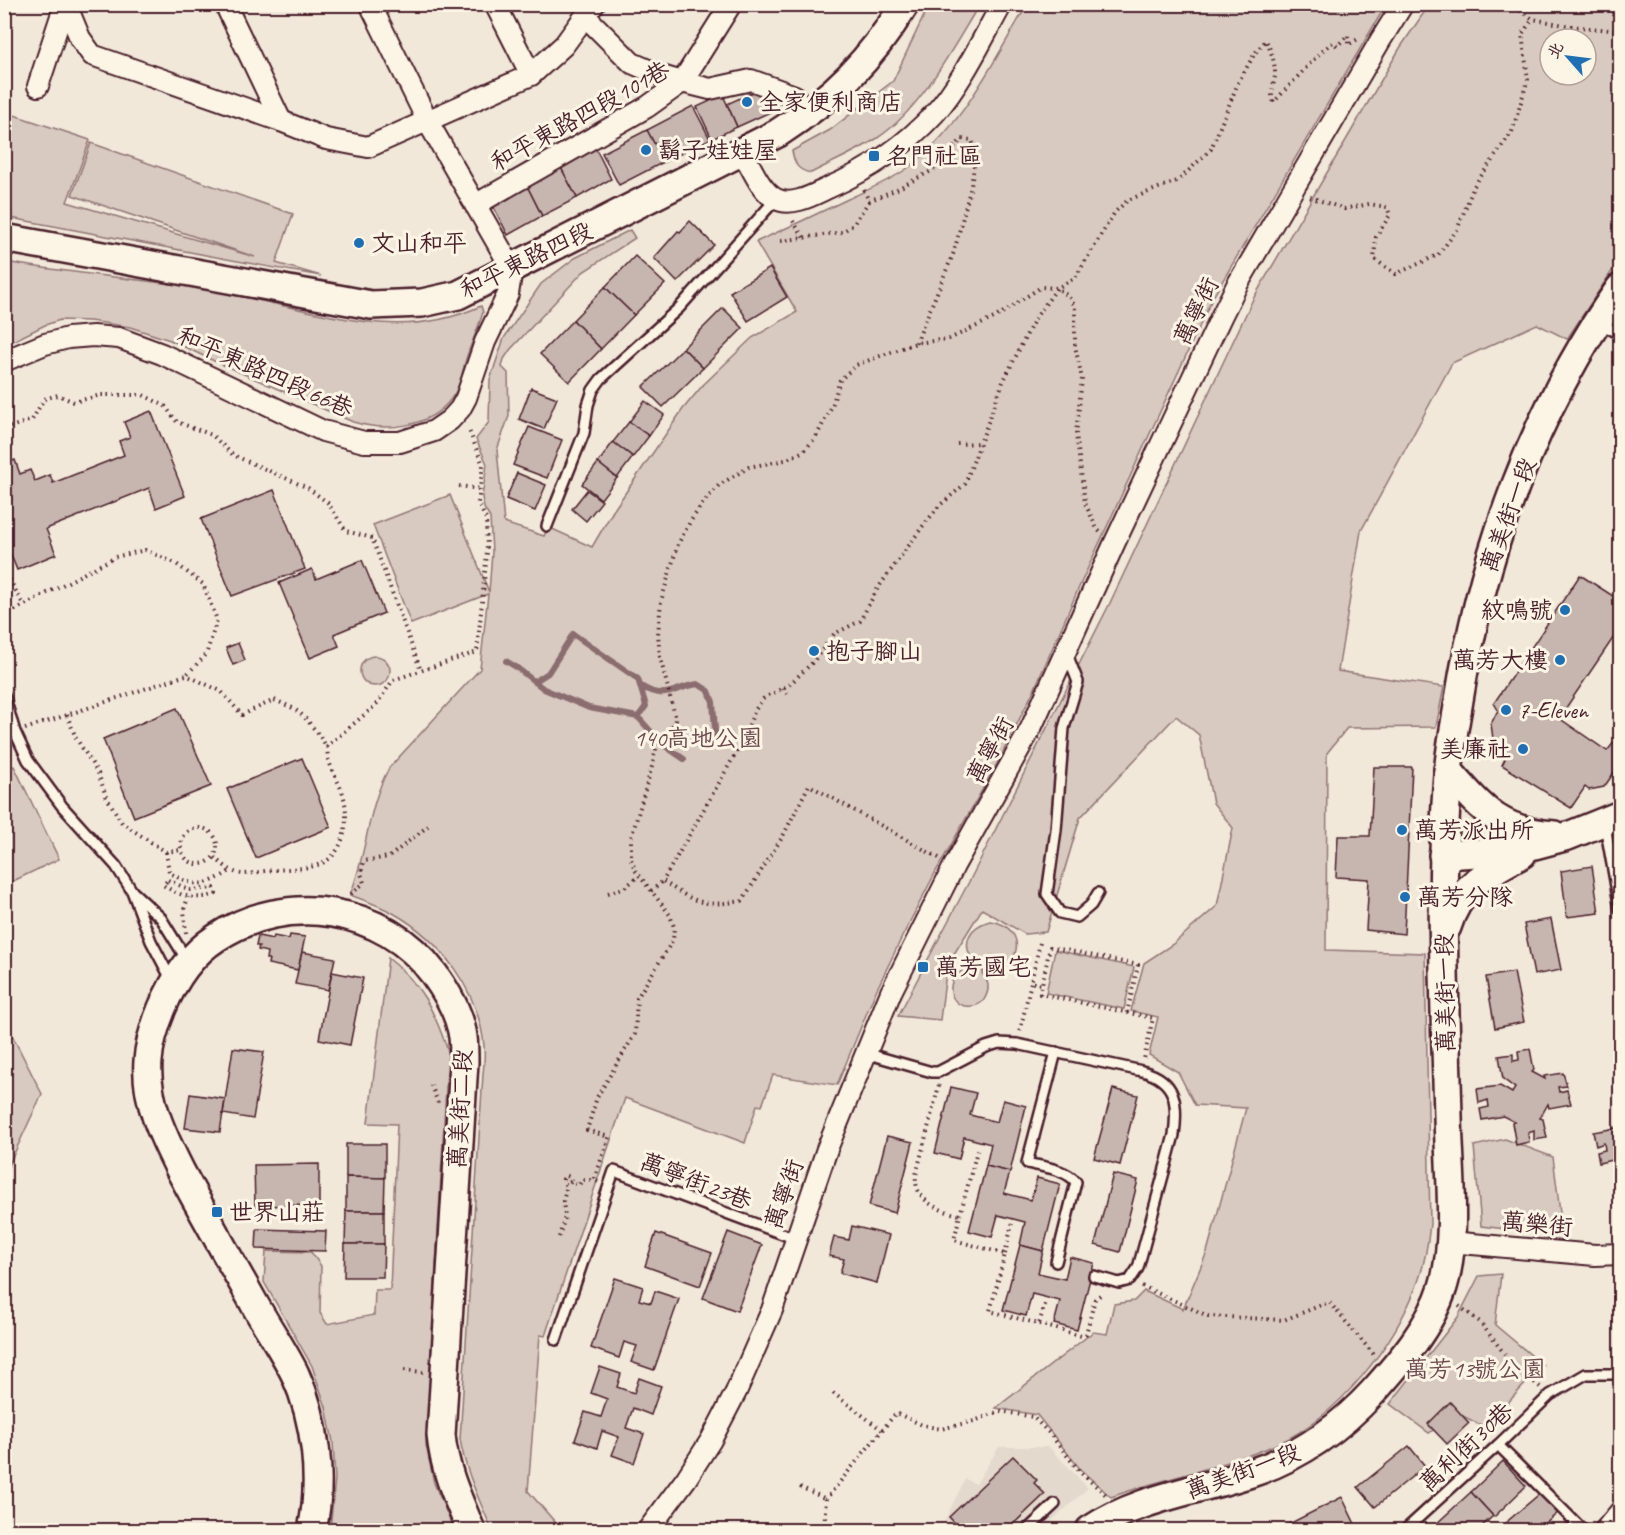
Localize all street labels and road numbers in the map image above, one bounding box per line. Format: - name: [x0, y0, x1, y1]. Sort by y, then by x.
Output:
- street label: 和平東路四段101巷: [485, 54, 675, 178]
- street label: 和平東路四段: [455, 215, 597, 305]
- street label: 萬寧街: [1167, 272, 1225, 350]
- street label: 和平東路四段66巷: [172, 320, 358, 424]
- street label: 萬美街一段: [1473, 453, 1543, 577]
- street label: 萬寧街: [960, 711, 1020, 789]
- street label: 萬美街一段: [1429, 933, 1461, 1053]
- street label: 萬美街二段: [442, 1048, 478, 1170]
- street label: 萬寧街23巷: [636, 1146, 756, 1216]
- street label: 萬寧街: [758, 1155, 810, 1233]
- street label: 萬樂街: [1500, 1206, 1574, 1242]
- street label: 萬利街30巷: [1413, 1396, 1519, 1498]
- street label: 萬美街一段: [1181, 1436, 1305, 1506]

